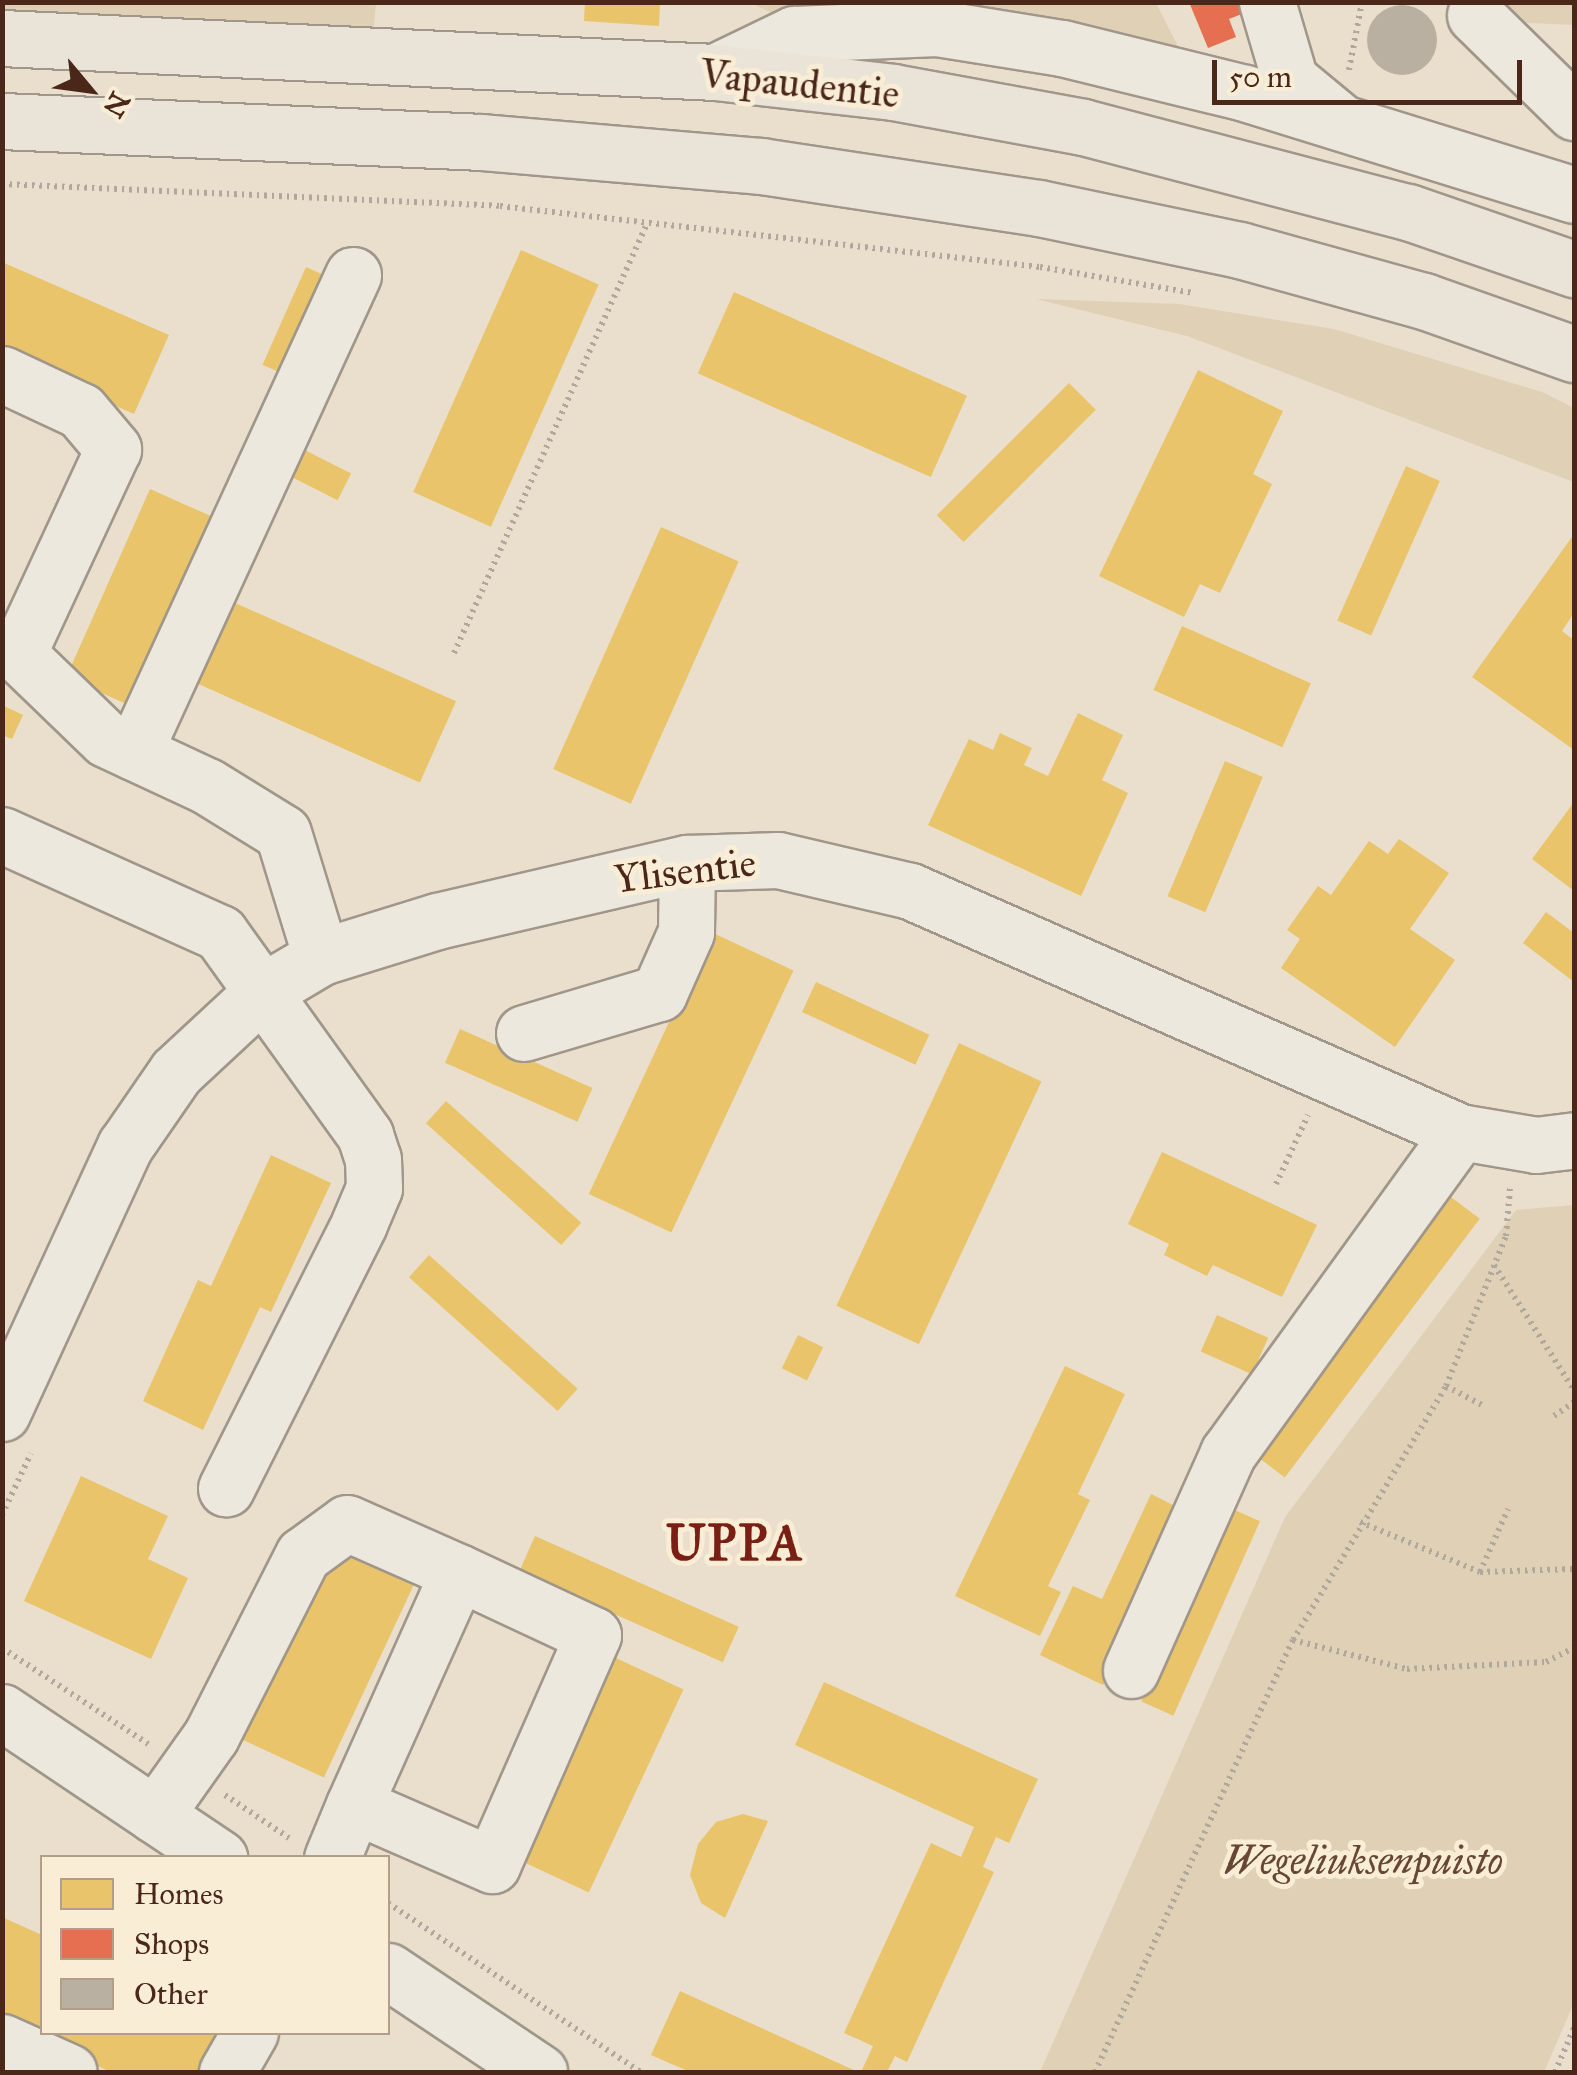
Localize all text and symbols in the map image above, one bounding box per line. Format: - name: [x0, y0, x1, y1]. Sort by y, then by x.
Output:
- north arrow: [40, 40, 140, 140]
- scale bar: [1217, 40, 1527, 102]
- street label: Vapaudentie: [698, 50, 902, 118]
- text: 50 m: [1229, 59, 1292, 95]
- text: N: [96, 86, 138, 124]
- street label: Ylisentie: [611, 838, 759, 904]
- district label: UPPA: [665, 1514, 805, 1574]
- park label: Wegeliuksenpuisto: [1223, 1837, 1503, 1885]
- legend: [40, 1855, 390, 2035]
- text: Homes: [134, 1876, 223, 1912]
- text: Shops: [134, 1926, 209, 1962]
- text: Other: [134, 1976, 208, 2012]

